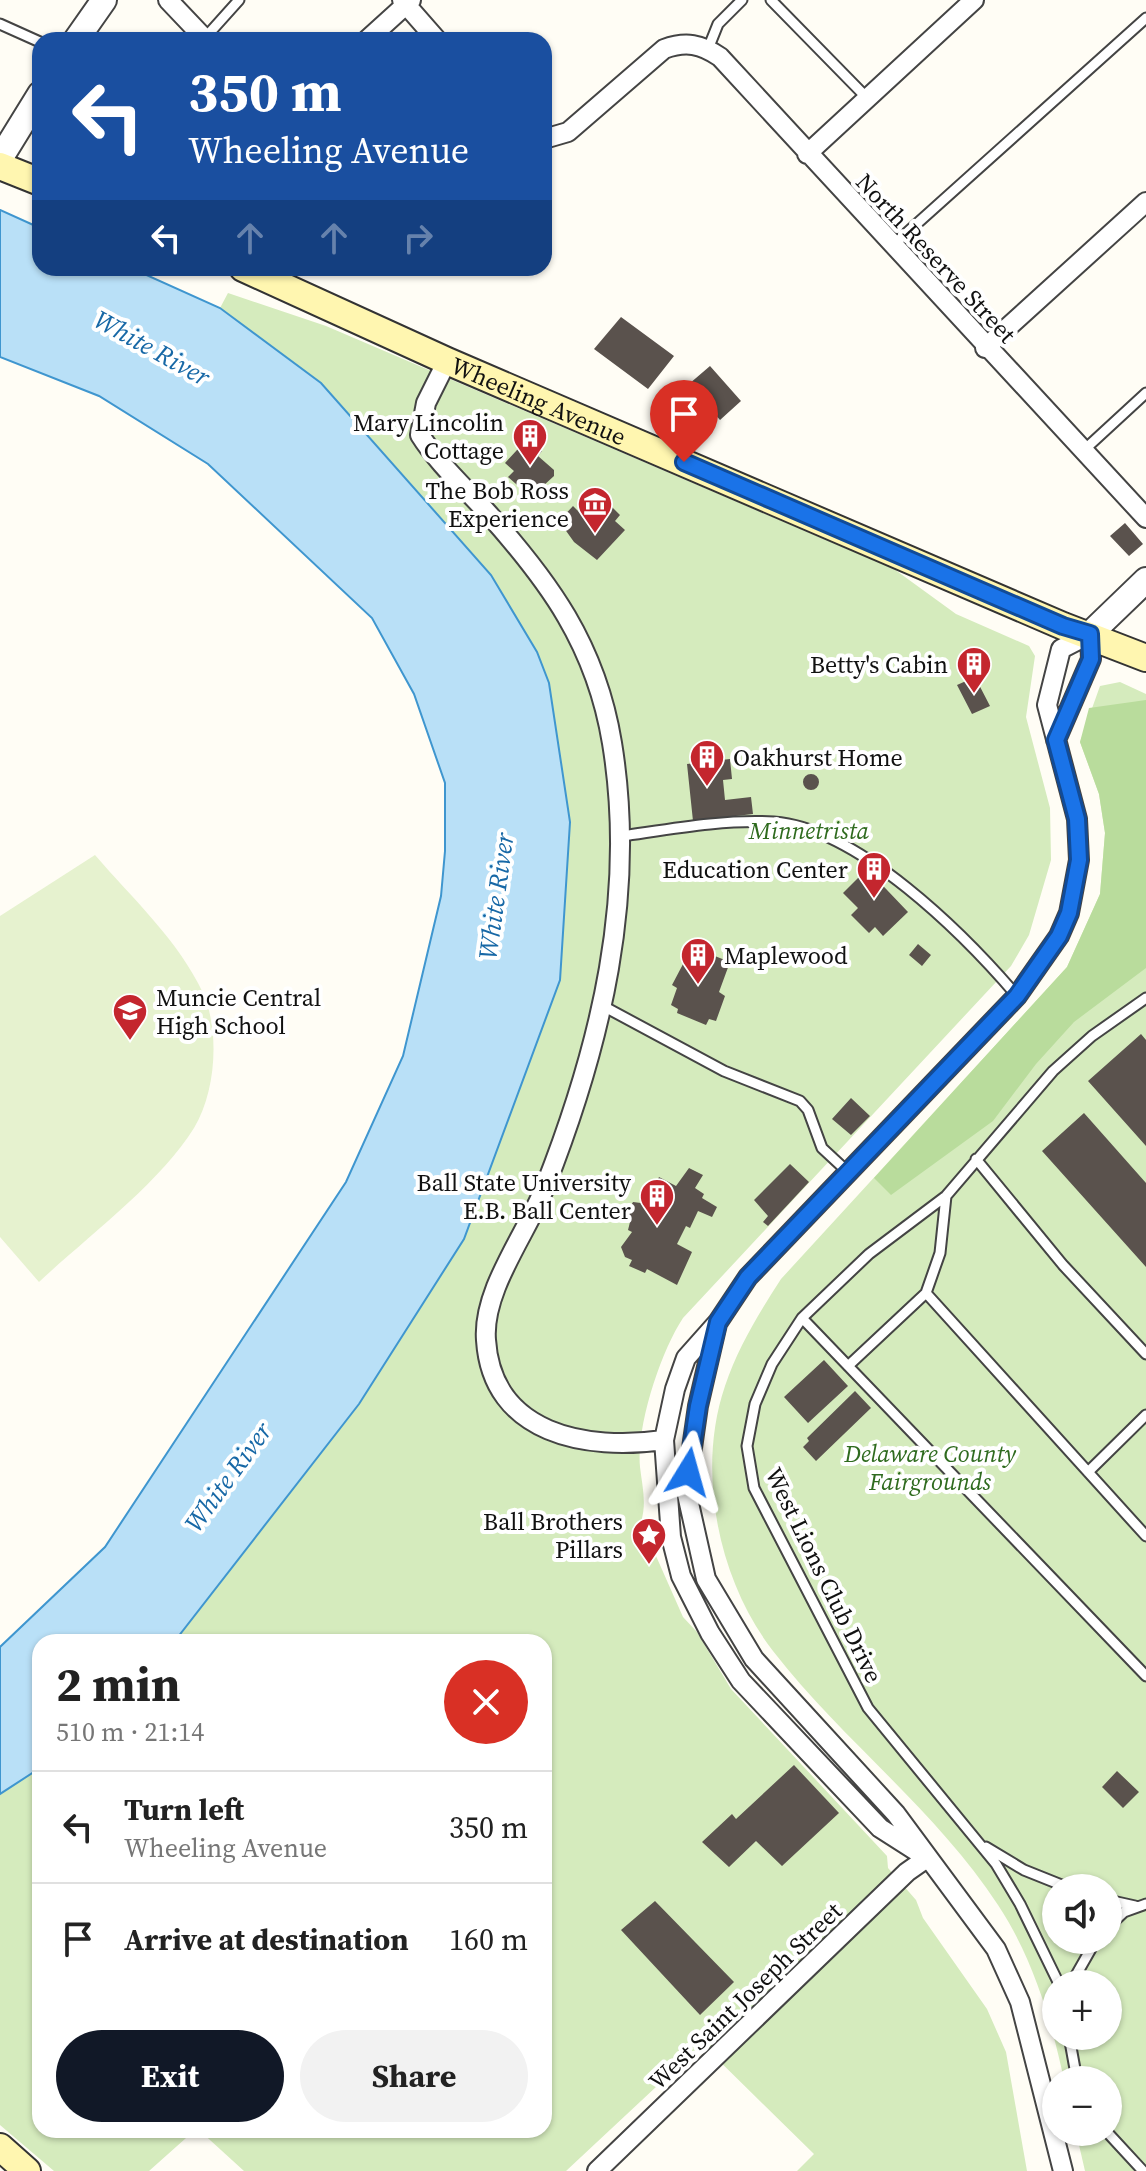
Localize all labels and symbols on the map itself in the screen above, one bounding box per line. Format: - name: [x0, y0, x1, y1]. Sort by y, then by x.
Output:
- street label: North Reserve Street: [849, 166, 1024, 350]
- water label: White River: [87, 301, 217, 395]
- street label: Wheeling Avenue: [446, 348, 631, 453]
- pin: [650, 380, 718, 462]
- place label: Mary Lincolin Cottage: [353, 406, 504, 467]
- building icon: Mary Lincolin Cottage: [511, 417, 549, 467]
- place label: The Bob Ross Experience: [425, 474, 569, 535]
- museum icon: The Bob Ross Experience: [576, 485, 614, 535]
- building icon: Betty's Cabin: [955, 645, 993, 695]
- place label: Betty's Cabin: [810, 648, 948, 681]
- building icon: Oakhurst Home: [688, 738, 726, 788]
- place label: Oakhurst Home: [733, 741, 903, 774]
- park label: Minnetrista: [748, 814, 870, 847]
- water label: White River: [469, 830, 523, 962]
- building icon: Education Center: [855, 850, 893, 900]
- place label: Education Center: [662, 853, 848, 886]
- building icon: Maplewood: [679, 936, 717, 986]
- place label: Maplewood: [724, 939, 848, 972]
- place label: Muncie Central High School: [156, 981, 321, 1042]
- school or university icon: Muncie Central High School: [111, 992, 149, 1042]
- place label: Ball State University E.B. Ball Center: [417, 1166, 632, 1227]
- building icon: Ball State University E.B. Ball Center: [638, 1177, 676, 1227]
- water label: White River: [176, 1414, 280, 1539]
- position arrow: [646, 1430, 730, 1514]
- park label: Delaware County Fairgrounds: [843, 1437, 1016, 1498]
- street label: West Lions Club Drive: [757, 1462, 891, 1688]
- place label: Ball Brothers Pillars: [483, 1505, 623, 1566]
- place icon: Ball Brothers Pillars: [630, 1516, 668, 1566]
- street label: West Saint Joseph Street: [641, 1895, 849, 2097]

